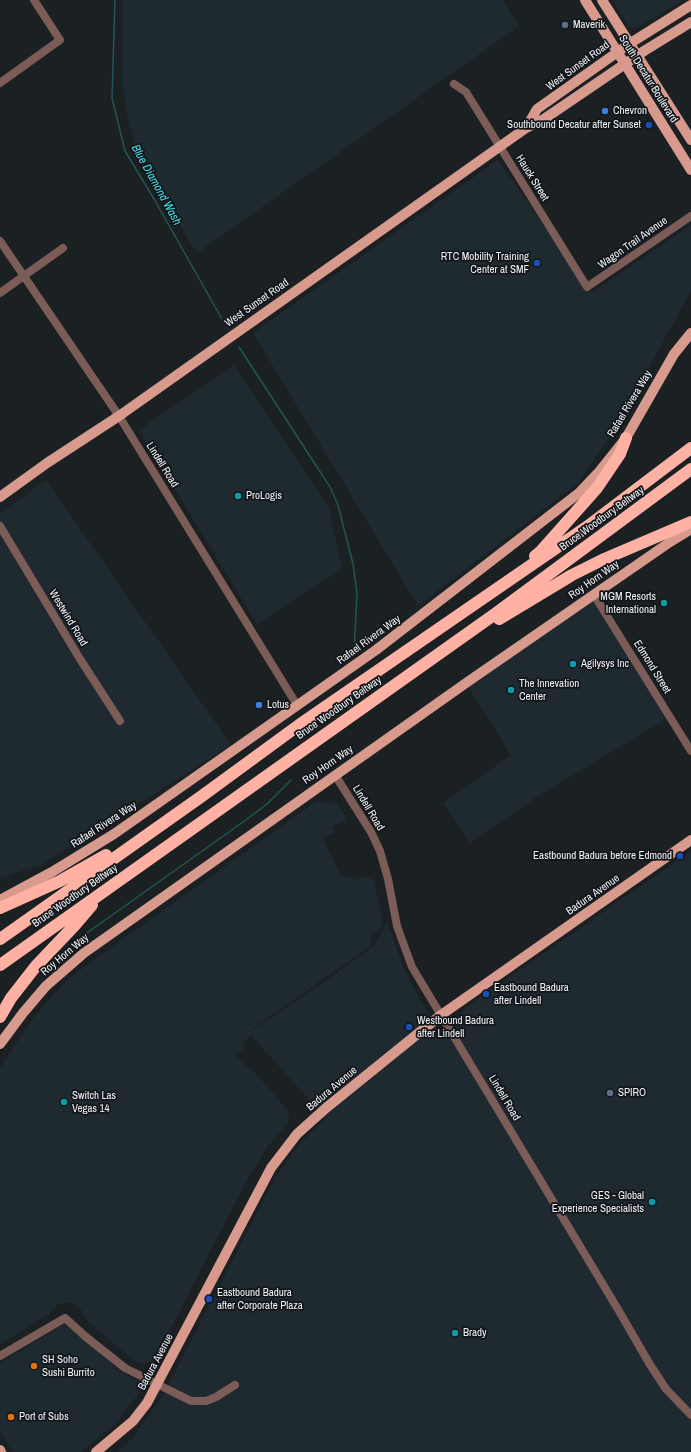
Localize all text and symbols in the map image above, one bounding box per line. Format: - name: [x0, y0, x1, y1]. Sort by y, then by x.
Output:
- place label: Maverik: [573, 18, 605, 32]
- marker: Maverik: [560, 20, 570, 30]
- street label: South Decatur Boulevard: [616, 33, 680, 125]
- street label: West Sunset Road: [544, 39, 612, 93]
- place label: Chevron: [613, 104, 647, 118]
- marker: Chevron: [600, 106, 610, 116]
- place label: Southbound Decatur after Sunset: [507, 118, 641, 132]
- marker: Southbound Decatur after Sunset: [644, 120, 654, 130]
- water label: Blue Diamond Wash: [128, 142, 184, 228]
- street label: Hauck Street: [513, 152, 551, 204]
- street label: Wagon Trail Avenue: [596, 214, 670, 272]
- place label: RTC Mobility Training Center at SMF: [441, 250, 529, 276]
- marker: RTC Mobility Training Center at SMF: [532, 258, 542, 268]
- street label: West Sunset Road: [222, 276, 292, 330]
- street label: Rafael Rivera Way: [605, 368, 655, 440]
- street label: Lindell Road: [143, 440, 181, 490]
- street label: Bruce Woodbury Beltway: [557, 484, 647, 554]
- place label: ProLogis: [246, 489, 282, 503]
- marker: ProLogis: [233, 491, 243, 501]
- street label: Roy Horn Way: [566, 558, 622, 602]
- street label: Westwind Road: [46, 587, 90, 649]
- place label: MGM Resorts International: [600, 590, 656, 616]
- marker: MGM Resorts International: [659, 598, 669, 608]
- street label: Rafael Rivera Way: [335, 613, 403, 667]
- street label: Edmond Street: [630, 638, 674, 696]
- place label: Agilysys Inc: [581, 657, 629, 671]
- marker: Agilysys Inc: [568, 659, 578, 669]
- street label: Bruce Woodbury Beltway: [294, 674, 384, 742]
- place label: The Innevation Center: [519, 677, 579, 703]
- marker: The Innevation Center: [506, 685, 516, 695]
- place label: Lotus: [267, 698, 289, 712]
- marker: Lotus: [254, 700, 264, 710]
- street label: Roy Horn Way: [300, 743, 356, 787]
- street label: Lindell Road: [349, 783, 387, 833]
- street label: Rafael Rivera Way: [69, 799, 139, 851]
- place label: Eastbound Badura before Edmond: [533, 849, 672, 863]
- marker: Eastbound Badura before Edmond: [675, 851, 685, 861]
- street label: Bruce Woodbury Beltway: [30, 862, 120, 930]
- street label: Badura Avenue: [564, 872, 622, 918]
- street label: Roy Horn Way: [38, 931, 92, 979]
- place label: Eastbound Badura after Lindell: [494, 981, 569, 1007]
- marker: Eastbound Badura after Lindell: [481, 989, 491, 999]
- place label: Westbound Badura after Lindell: [417, 1014, 494, 1040]
- marker: Westbound Badura after Lindell: [404, 1022, 414, 1032]
- street label: Badura Avenue: [304, 1064, 360, 1114]
- street label: Lindell Road: [485, 1073, 523, 1123]
- place label: SPIRO: [618, 1086, 646, 1100]
- marker: SPIRO: [605, 1088, 615, 1098]
- place label: Switch Las Vegas 14: [72, 1089, 116, 1115]
- marker: Switch Las Vegas 14: [59, 1097, 69, 1107]
- place label: GES - Global Experience Specialists: [552, 1189, 644, 1215]
- marker: GES - Global Experience Specialists: [647, 1197, 657, 1207]
- place label: Eastbound Badura after Corporate Plaza: [217, 1286, 303, 1312]
- marker: Eastbound Badura after Corporate Plaza: [204, 1294, 214, 1304]
- place label: Brady: [463, 1326, 487, 1340]
- marker: Brady: [450, 1328, 460, 1338]
- street label: Badura Avenue: [136, 1332, 176, 1392]
- place label: SH Soho Sushi Burrito: [42, 1353, 95, 1379]
- marker: SH Soho Sushi Burrito: [29, 1361, 39, 1371]
- place label: Port of Subs: [19, 1410, 69, 1424]
- marker: Port of Subs: [6, 1412, 16, 1422]

